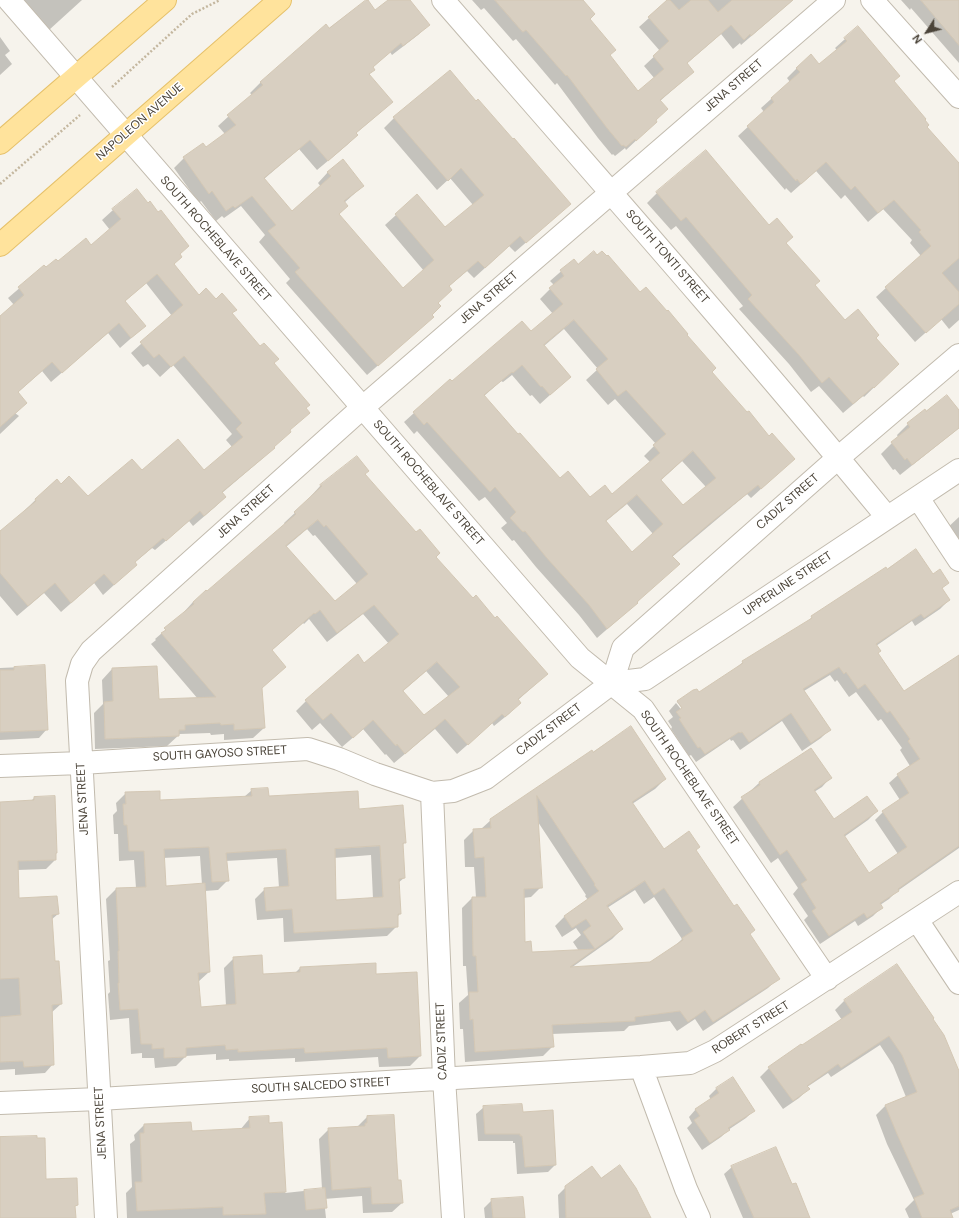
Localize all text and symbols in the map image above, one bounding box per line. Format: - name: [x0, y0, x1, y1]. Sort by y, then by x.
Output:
- north arrow: [907, 12, 947, 52]
- text: N: [909, 32, 925, 46]
- street label: JENA STREET: [702, 57, 766, 115]
- street label: NAPOLEON AVENUE: [93, 80, 187, 164]
- street label: SOUTH ROCHEBLAVE STREET: [157, 173, 273, 305]
- street label: SOUTH TONTI STREET: [622, 207, 712, 307]
- street label: JENA STREET: [457, 269, 521, 327]
- street label: SOUTH ROCHEBLAVE STREET: [370, 417, 486, 549]
- street label: CADIZ STREET: [754, 471, 822, 533]
- street label: JENA STREET: [214, 482, 278, 542]
- street label: UPPERLINE STREET: [741, 549, 835, 619]
- street label: CADIZ STREET: [514, 701, 584, 759]
- street label: SOUTH ROCHEBLAVE STREET: [637, 708, 741, 848]
- street label: SOUTH GAYOSO STREET: [153, 743, 287, 765]
- street label: JENA STREET: [74, 762, 92, 836]
- street label: ROBERT STREET: [710, 998, 792, 1058]
- street label: CADIZ STREET: [433, 1002, 451, 1080]
- street label: SOUTH SALCEDO STREET: [251, 1075, 391, 1097]
- street label: JENA STREET: [92, 1086, 110, 1160]

